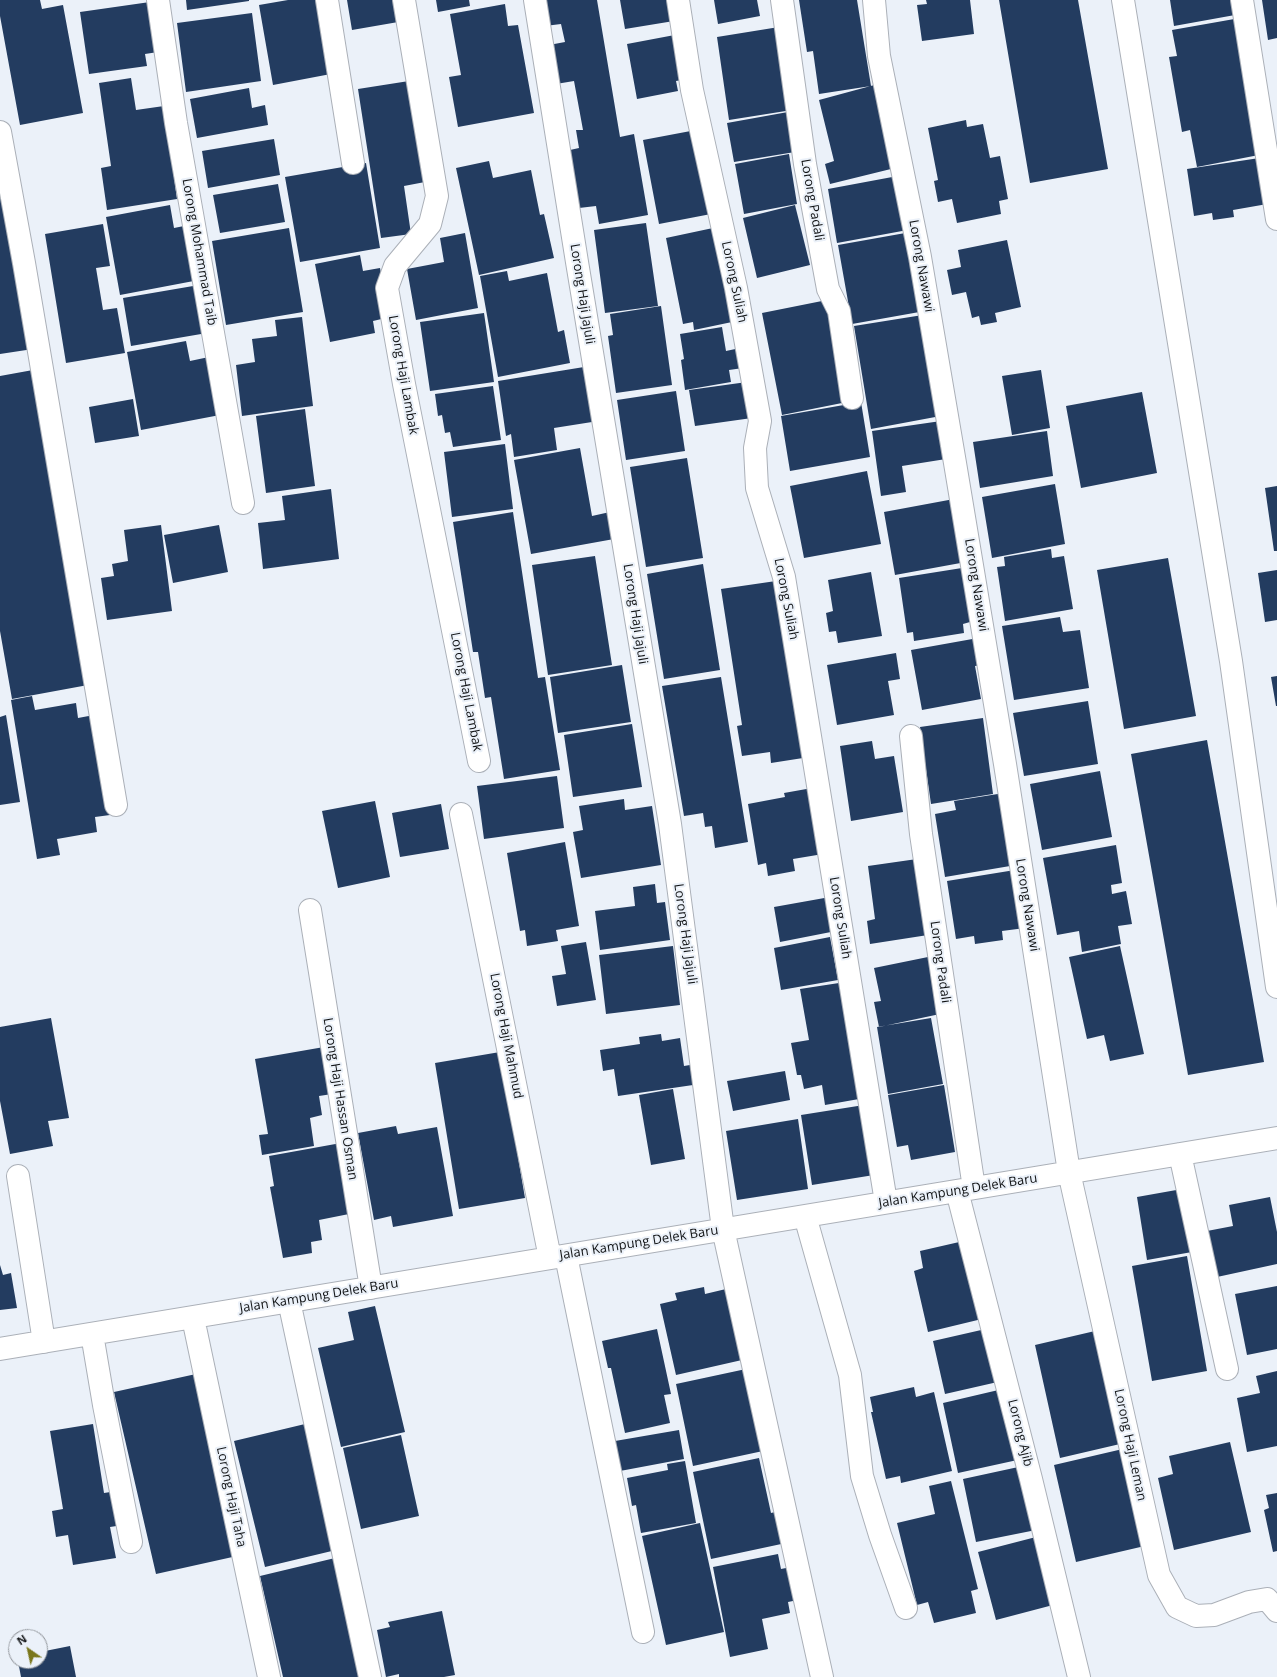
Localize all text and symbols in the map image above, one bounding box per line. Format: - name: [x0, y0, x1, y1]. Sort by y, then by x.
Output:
- street label: Lorong Padali: [797, 158, 827, 242]
- street label: Lorong Mohammad Taib: [178, 177, 220, 327]
- street label: Lorong Nawawi: [905, 218, 937, 314]
- street label: Lorong Suliah: [718, 240, 750, 324]
- street label: Lorong Haji Jajuli: [566, 243, 598, 345]
- street label: Lorong Haji Lambak: [385, 314, 421, 436]
- street label: Lorong Nawawi: [961, 537, 991, 633]
- street label: Lorong Suliah: [770, 557, 802, 641]
- street label: Lorong Haji Jajuli: [619, 563, 651, 665]
- street label: Lorong Haji Lambak: [447, 631, 485, 753]
- street label: Lorong Nawawi: [1012, 857, 1042, 953]
- street label: Lorong Suliah: [826, 876, 854, 960]
- street label: Lorong Haji Jajuli: [670, 883, 700, 985]
- street label: Lorong Padali: [927, 920, 953, 1004]
- street label: Lorong Haji Mahmud: [486, 972, 526, 1100]
- street label: Lorong Haji Hassan Osman: [319, 1017, 361, 1181]
- street label: Jalan Kampung Delek Baru: [877, 1171, 1039, 1211]
- street label: Jalan Kampung Delek Baru: [558, 1223, 720, 1263]
- street label: Jalan Kampung Delek Baru: [238, 1276, 400, 1316]
- street label: Lorong Haji Leman: [1110, 1388, 1150, 1502]
- street label: Lorong Ajib: [1004, 1398, 1036, 1468]
- street label: Lorong Haji Taha: [213, 1445, 249, 1549]
- north arrow: [8, 1629, 48, 1669]
- text: N: [14, 1631, 29, 1648]

